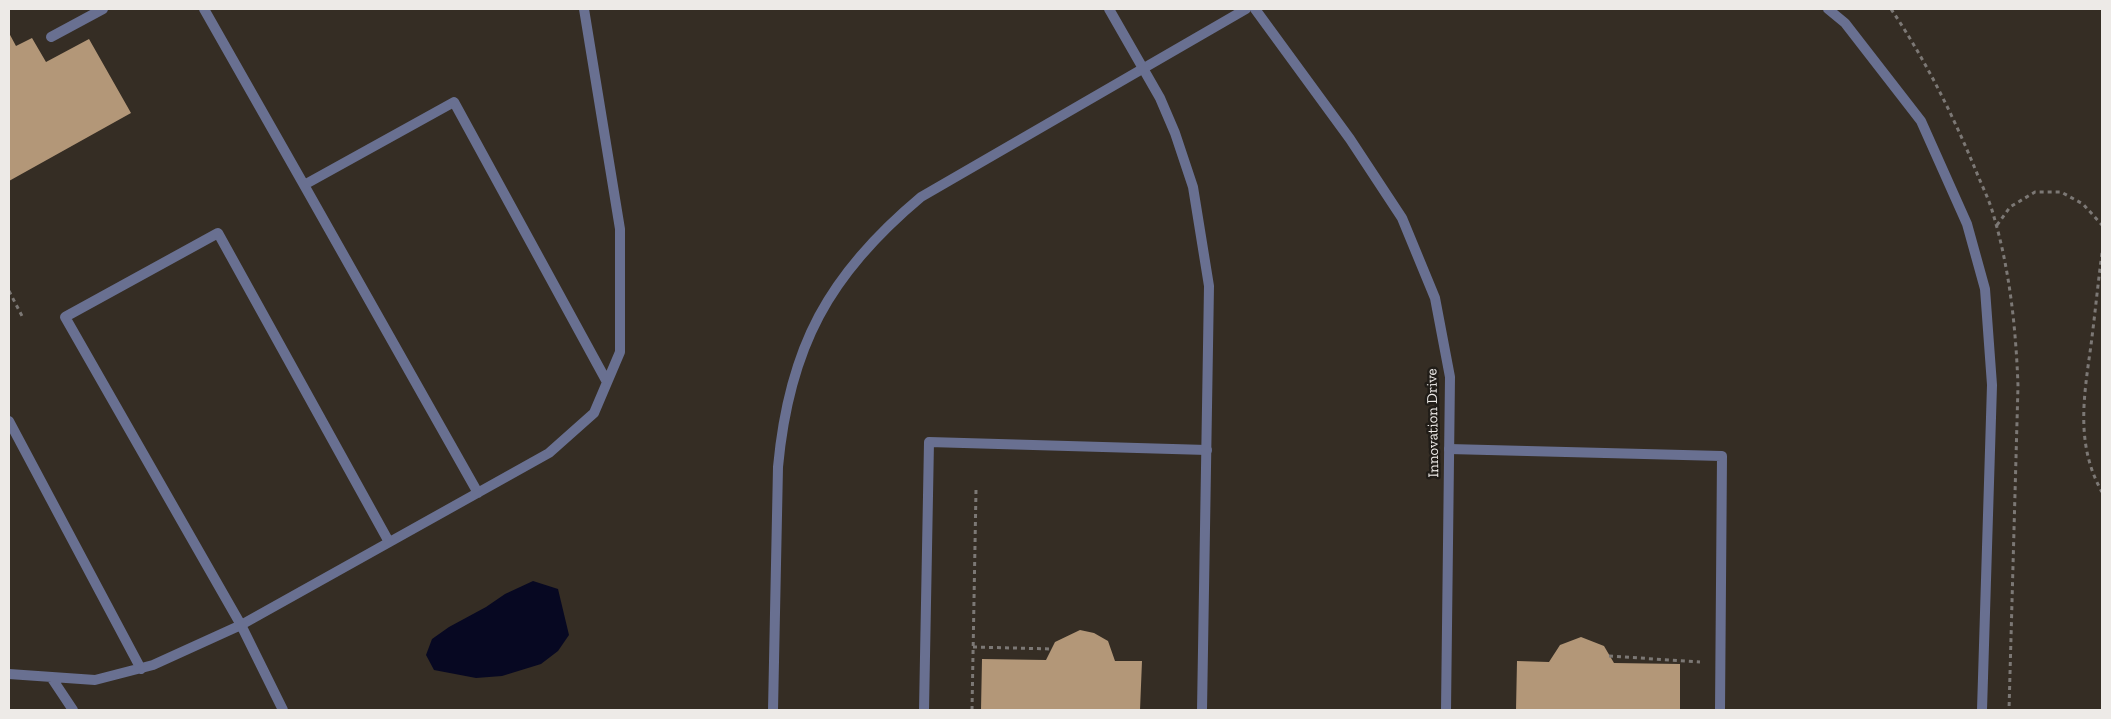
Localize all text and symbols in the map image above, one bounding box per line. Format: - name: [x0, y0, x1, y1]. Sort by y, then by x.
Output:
- street label: Innovation Drive: [1423, 368, 1443, 478]

